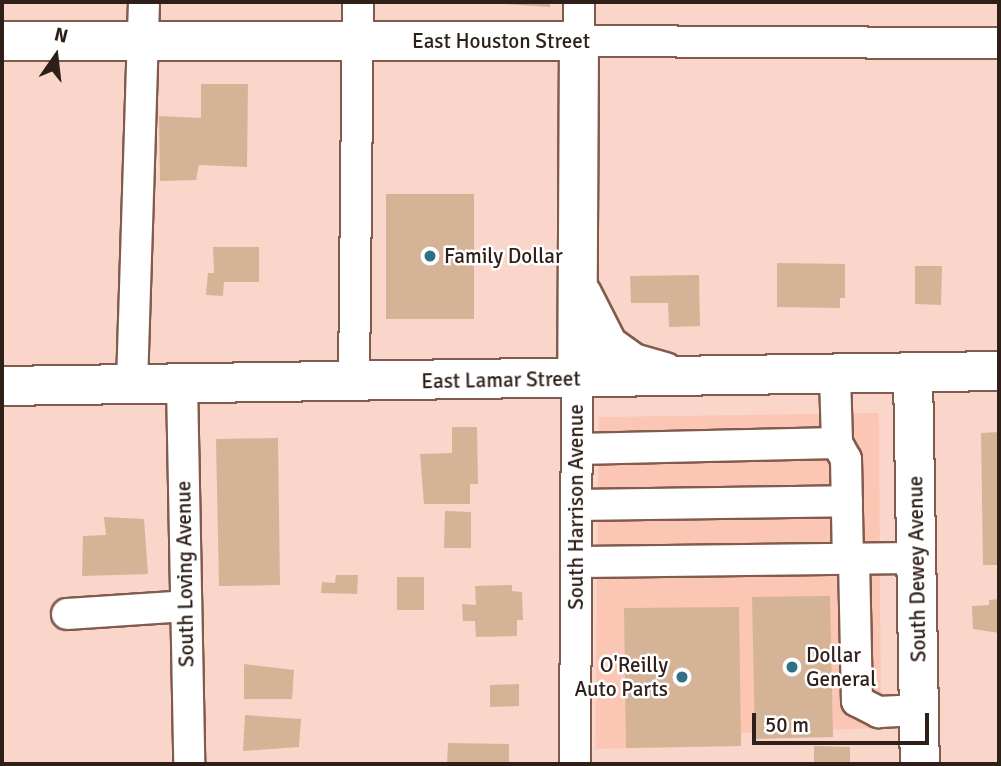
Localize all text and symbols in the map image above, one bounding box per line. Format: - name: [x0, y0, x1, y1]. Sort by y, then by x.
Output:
- north arrow: [21, 21, 91, 91]
- text: N: [52, 22, 70, 49]
- street label: East Houston Street: [412, 28, 590, 54]
- place label: Family Dollar: [444, 243, 563, 269]
- marker: Family Dollar: [422, 248, 438, 264]
- street label: East Lamar Street: [421, 366, 581, 394]
- street label: South Harrison Avenue: [563, 404, 589, 610]
- street label: South Dewey Avenue: [903, 475, 931, 663]
- street label: South Loving Avenue: [171, 481, 199, 667]
- place label: Dollar General: [806, 642, 876, 692]
- place label: O'Reilly Auto Parts: [574, 652, 668, 702]
- marker: Dollar General: [784, 659, 800, 675]
- marker: O'Reilly Auto Parts: [674, 669, 690, 685]
- scale bar: [756, 700, 933, 744]
- text: 50 m: [765, 712, 809, 738]

